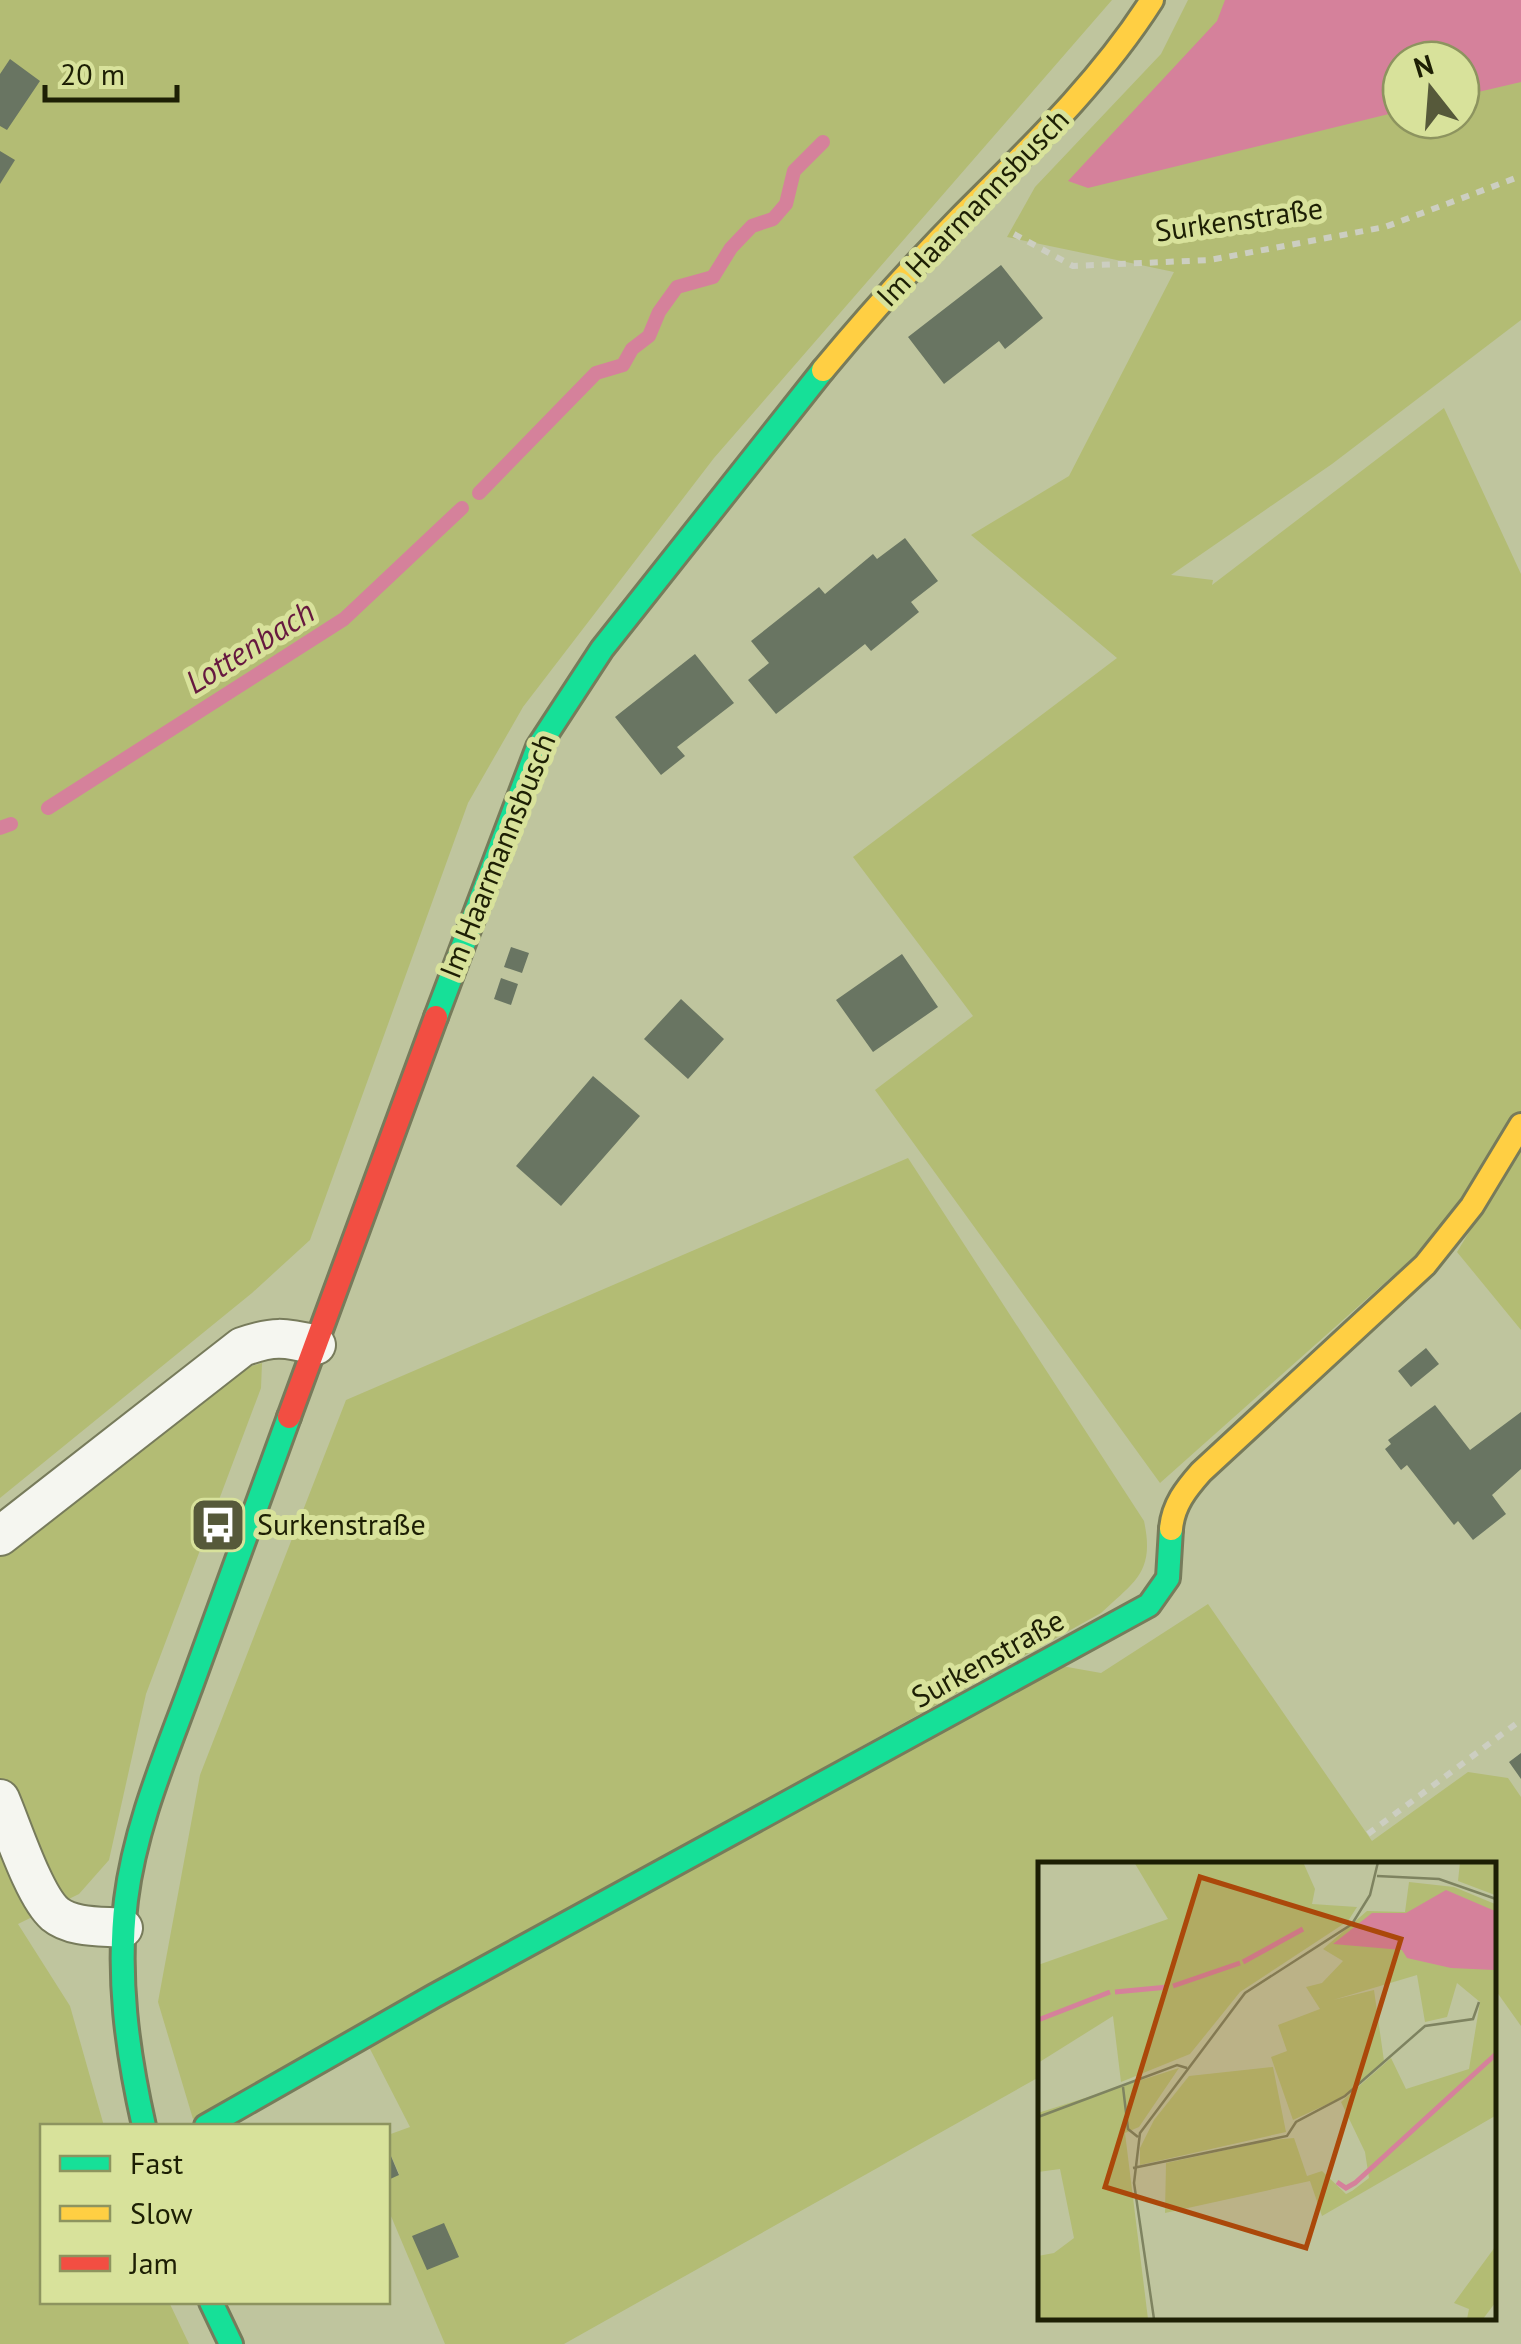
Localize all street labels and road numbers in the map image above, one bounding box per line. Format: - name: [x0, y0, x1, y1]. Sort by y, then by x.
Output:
- street label: Im Haarmannsbusch: [867, 100, 1077, 314]
- street label: Surkenstraße: [1152, 187, 1325, 250]
- street label: Im Haarmannsbusch: [430, 727, 564, 984]
- street label: Surkenstraße: [904, 1600, 1071, 1716]

